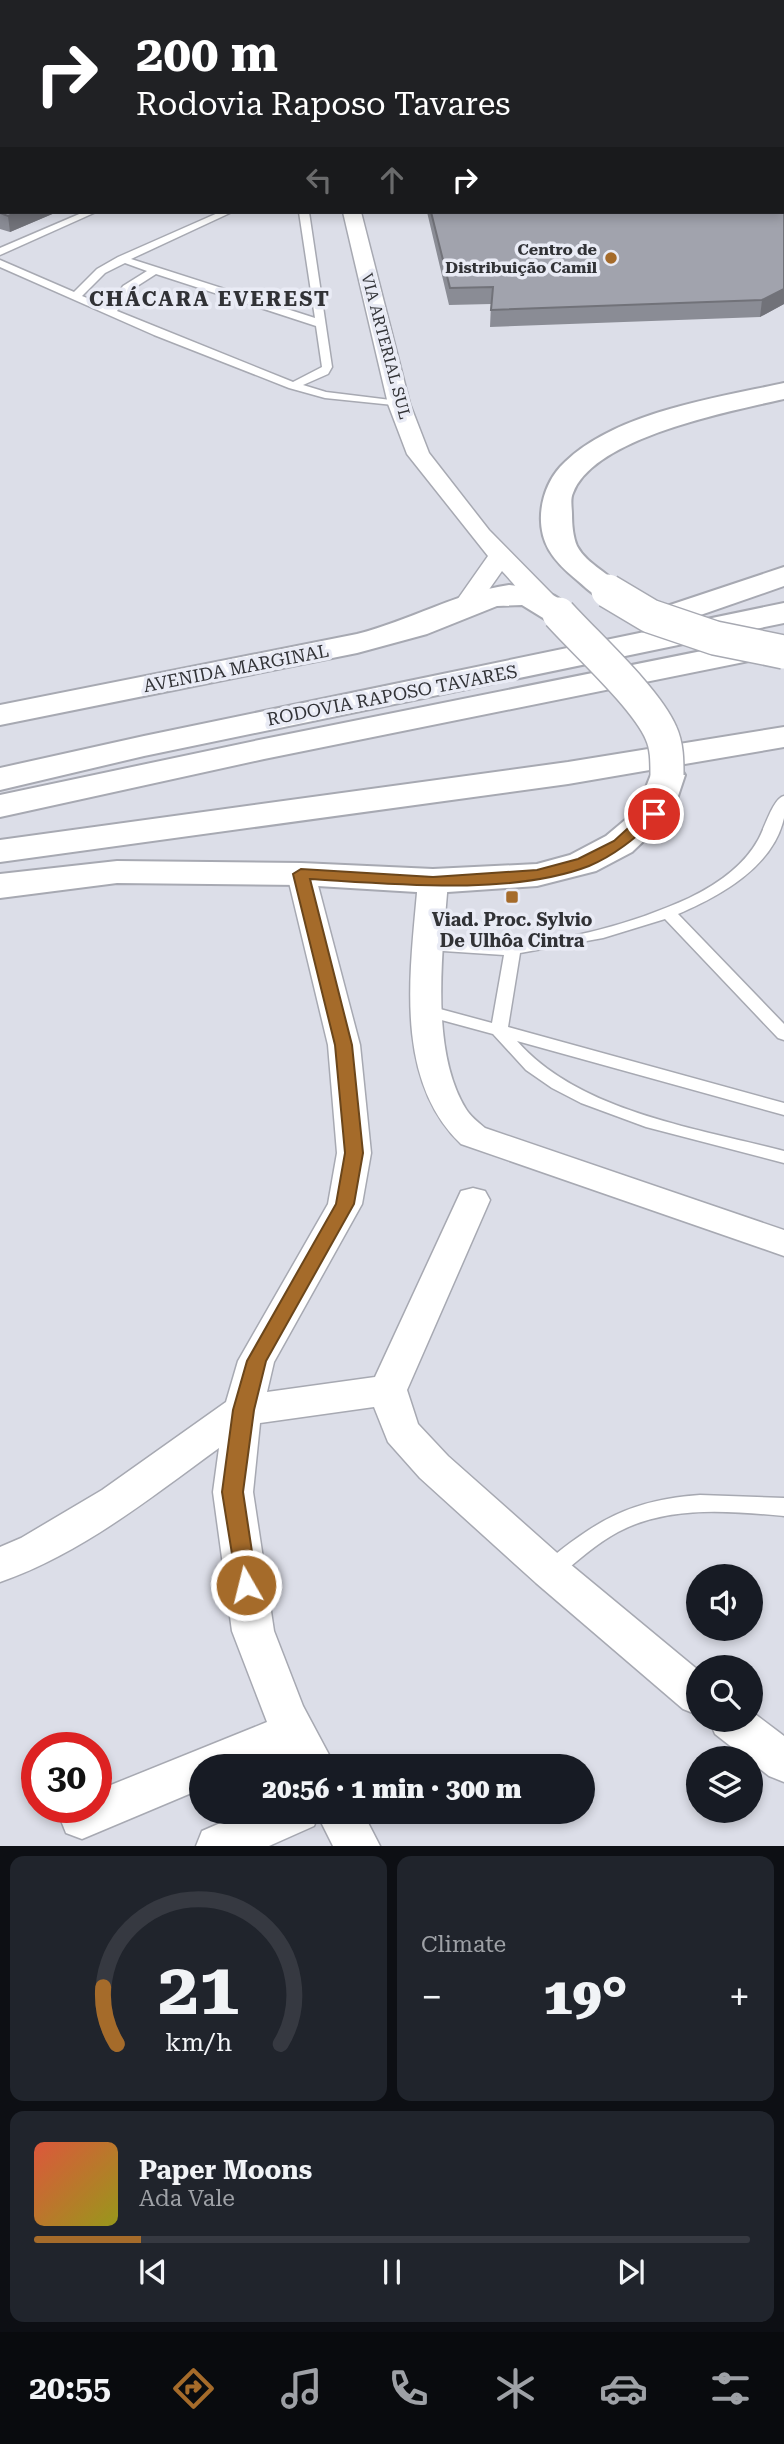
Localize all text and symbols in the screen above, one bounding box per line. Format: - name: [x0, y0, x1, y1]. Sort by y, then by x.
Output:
- text: 200 m: [136, 26, 278, 83]
- icon: right: [21, 28, 112, 119]
- text: Rodovia Raposo Tavares: [136, 85, 510, 123]
- icon: left: [300, 161, 338, 199]
- icon: ahead: [373, 161, 411, 199]
- icon: right: [446, 161, 484, 199]
- place label: Centro de Distribuição Camil: [445, 240, 598, 277]
- marker: Centro de Distribuição Camil: [603, 250, 619, 266]
- street label: VIA ARTERIAL SUL: [357, 271, 415, 421]
- district label: CHÁCARA EVEREST: [89, 286, 331, 311]
- street label: AVENIDA MARGINAL: [142, 640, 330, 696]
- street label: RODOVIA RAPOSO TAVARES: [265, 660, 519, 730]
- pin: [624, 784, 684, 844]
- icon: arrive: [635, 795, 673, 833]
- marker: Viad. Proc. Sylvio De Ulhôa Cintra: [504, 889, 520, 905]
- place label: Viad. Proc. Sylvio De Ulhôa Cintra: [432, 909, 593, 951]
- position arrow: [209, 1548, 283, 1622]
- map controls: [686, 1564, 763, 1823]
- button: sound: [686, 1564, 763, 1641]
- button: search: [686, 1655, 763, 1732]
- speed limit sign: 30: [21, 1732, 112, 1823]
- button: layers: [686, 1746, 763, 1823]
- text: 20:56 · 1 min · 300 m: [262, 1774, 522, 1804]
- text: Climate: [421, 1931, 506, 1958]
- text: 21: [158, 1948, 239, 2033]
- text: 19°: [543, 1966, 628, 2027]
- text: −: [421, 1975, 442, 2019]
- text: +: [729, 1975, 750, 2019]
- text: km/h: [165, 2028, 232, 2057]
- text: Paper Moons: [139, 2155, 312, 2185]
- text: Ada Vale: [139, 2185, 235, 2212]
- icon: previous: [134, 2253, 172, 2291]
- icon: pause: [373, 2253, 411, 2291]
- icon: next: [612, 2253, 650, 2291]
- icon: directions: [169, 2364, 218, 2413]
- icon: music: [277, 2364, 326, 2413]
- icon: phone: [384, 2364, 433, 2413]
- icon: climate: [491, 2364, 540, 2413]
- icon: car: [599, 2364, 648, 2413]
- icon: filters: [706, 2364, 755, 2413]
- text: 20:55: [29, 2369, 111, 2407]

